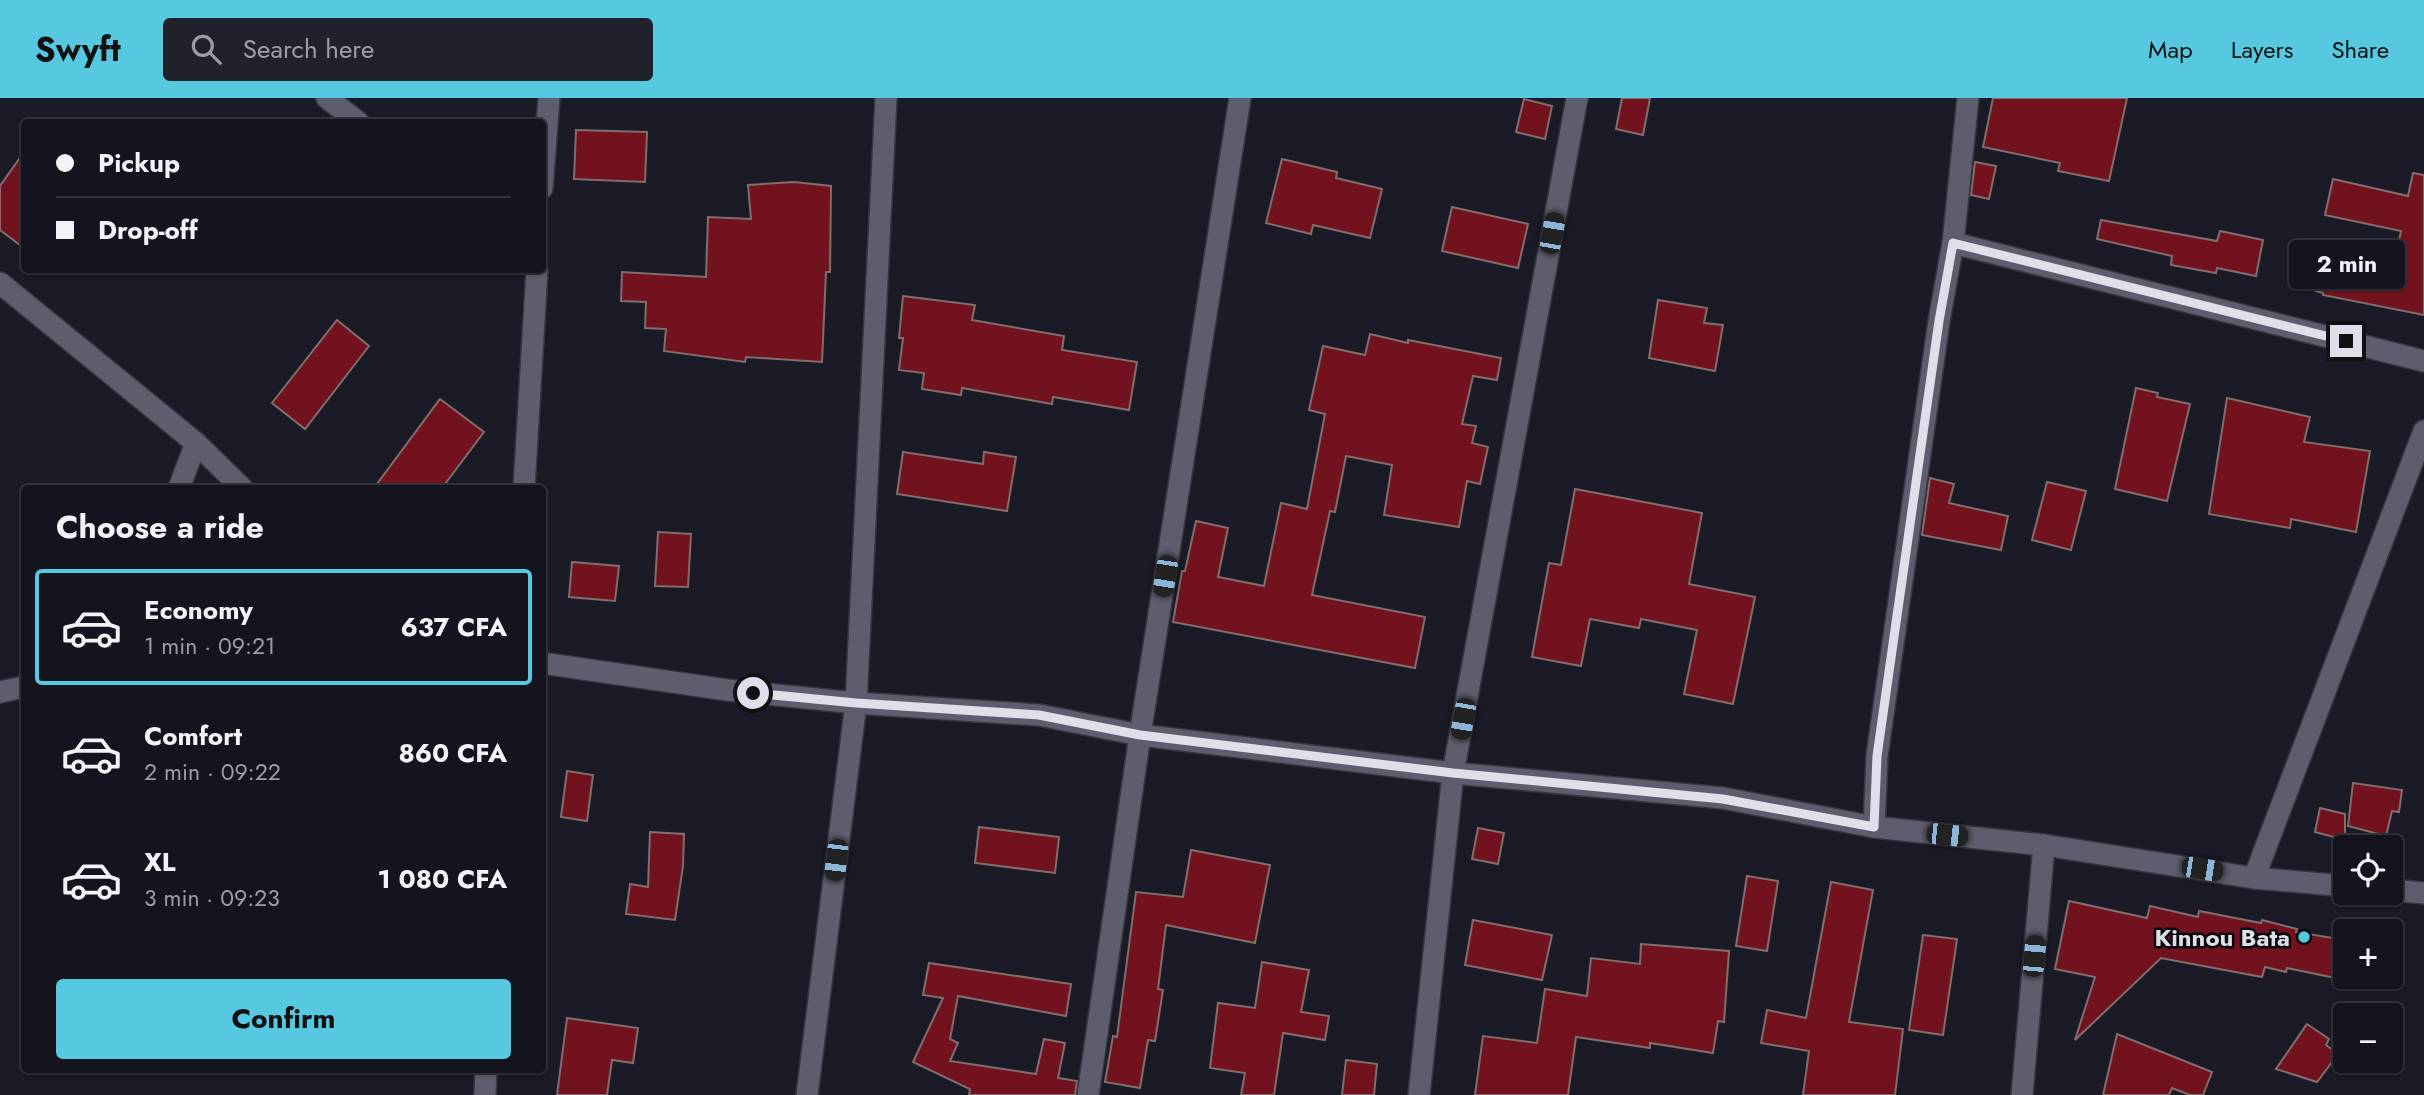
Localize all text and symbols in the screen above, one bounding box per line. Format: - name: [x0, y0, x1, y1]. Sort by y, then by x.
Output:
- search box: [163, 18, 653, 81]
- text: Swyft: [35, 26, 121, 73]
- icon: search: [187, 30, 225, 68]
- text: Search here: [243, 30, 374, 68]
- text: Map: [2148, 32, 2193, 67]
- text: Layers: [2231, 32, 2293, 67]
- text: Share: [2331, 32, 2389, 67]
- text: Pickup: [98, 144, 180, 182]
- car: [1539, 210, 1566, 256]
- text: Drop-off: [98, 211, 198, 249]
- callout: 2 min: [2288, 240, 2404, 288]
- text: 2 min: [2317, 247, 2377, 281]
- route end: [2330, 325, 2362, 357]
- text: Choose a ride: [56, 504, 264, 550]
- car: [1152, 554, 1179, 598]
- text: Economy: [144, 591, 253, 629]
- icon: car: [60, 596, 123, 659]
- text: 637 CFA: [400, 608, 507, 646]
- text: 1 min · 09:21: [144, 629, 275, 663]
- route start: [737, 677, 769, 709]
- car: [1450, 696, 1477, 742]
- text: Comfort: [144, 717, 242, 755]
- icon: car: [60, 722, 123, 785]
- text: 860 CFA: [398, 734, 507, 772]
- text: 2 min · 09:22: [144, 755, 281, 789]
- car: [1926, 822, 1969, 848]
- map controls: [2333, 835, 2403, 1073]
- button: locate: [2333, 835, 2403, 905]
- car: [824, 838, 849, 882]
- text: XL: [144, 843, 176, 881]
- icon: car: [60, 848, 123, 911]
- car: [2180, 855, 2225, 883]
- text: 1 080 CFA: [378, 860, 507, 898]
- text: 3 min · 09:23: [144, 881, 280, 915]
- button: +: [2333, 919, 2403, 989]
- place label: Kinnou Bata: [2154, 920, 2290, 955]
- marker: Kinnou Bata: [2296, 929, 2312, 945]
- car: [2022, 934, 2047, 978]
- button: Confirm: [56, 979, 511, 1059]
- button: −: [2333, 1003, 2403, 1073]

